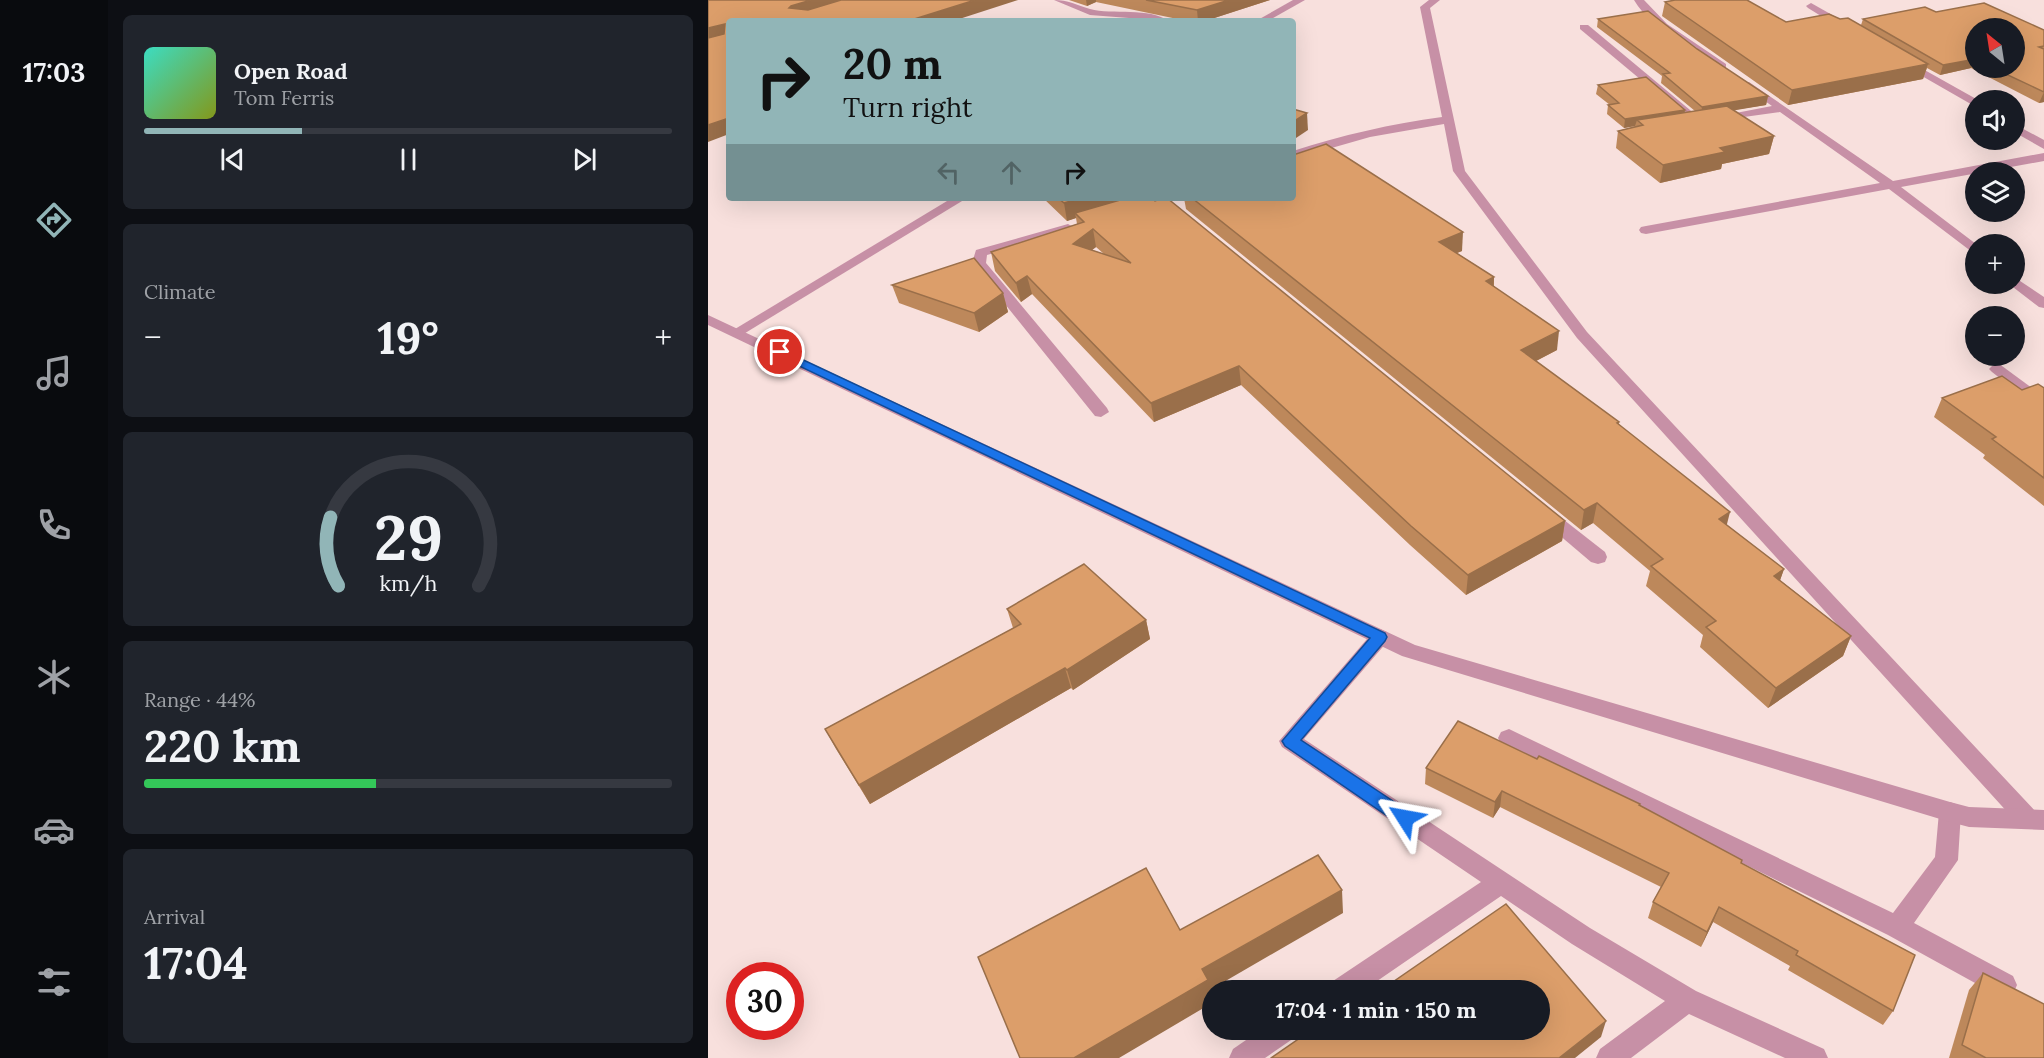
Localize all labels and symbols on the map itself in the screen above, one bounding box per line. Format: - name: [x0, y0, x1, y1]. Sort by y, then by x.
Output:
- north arrow: [1965, 18, 2025, 78]
- pin: [754, 326, 805, 377]
- position arrow: [1373, 786, 1437, 850]
- speed limit sign: 30: [726, 962, 804, 1040]

